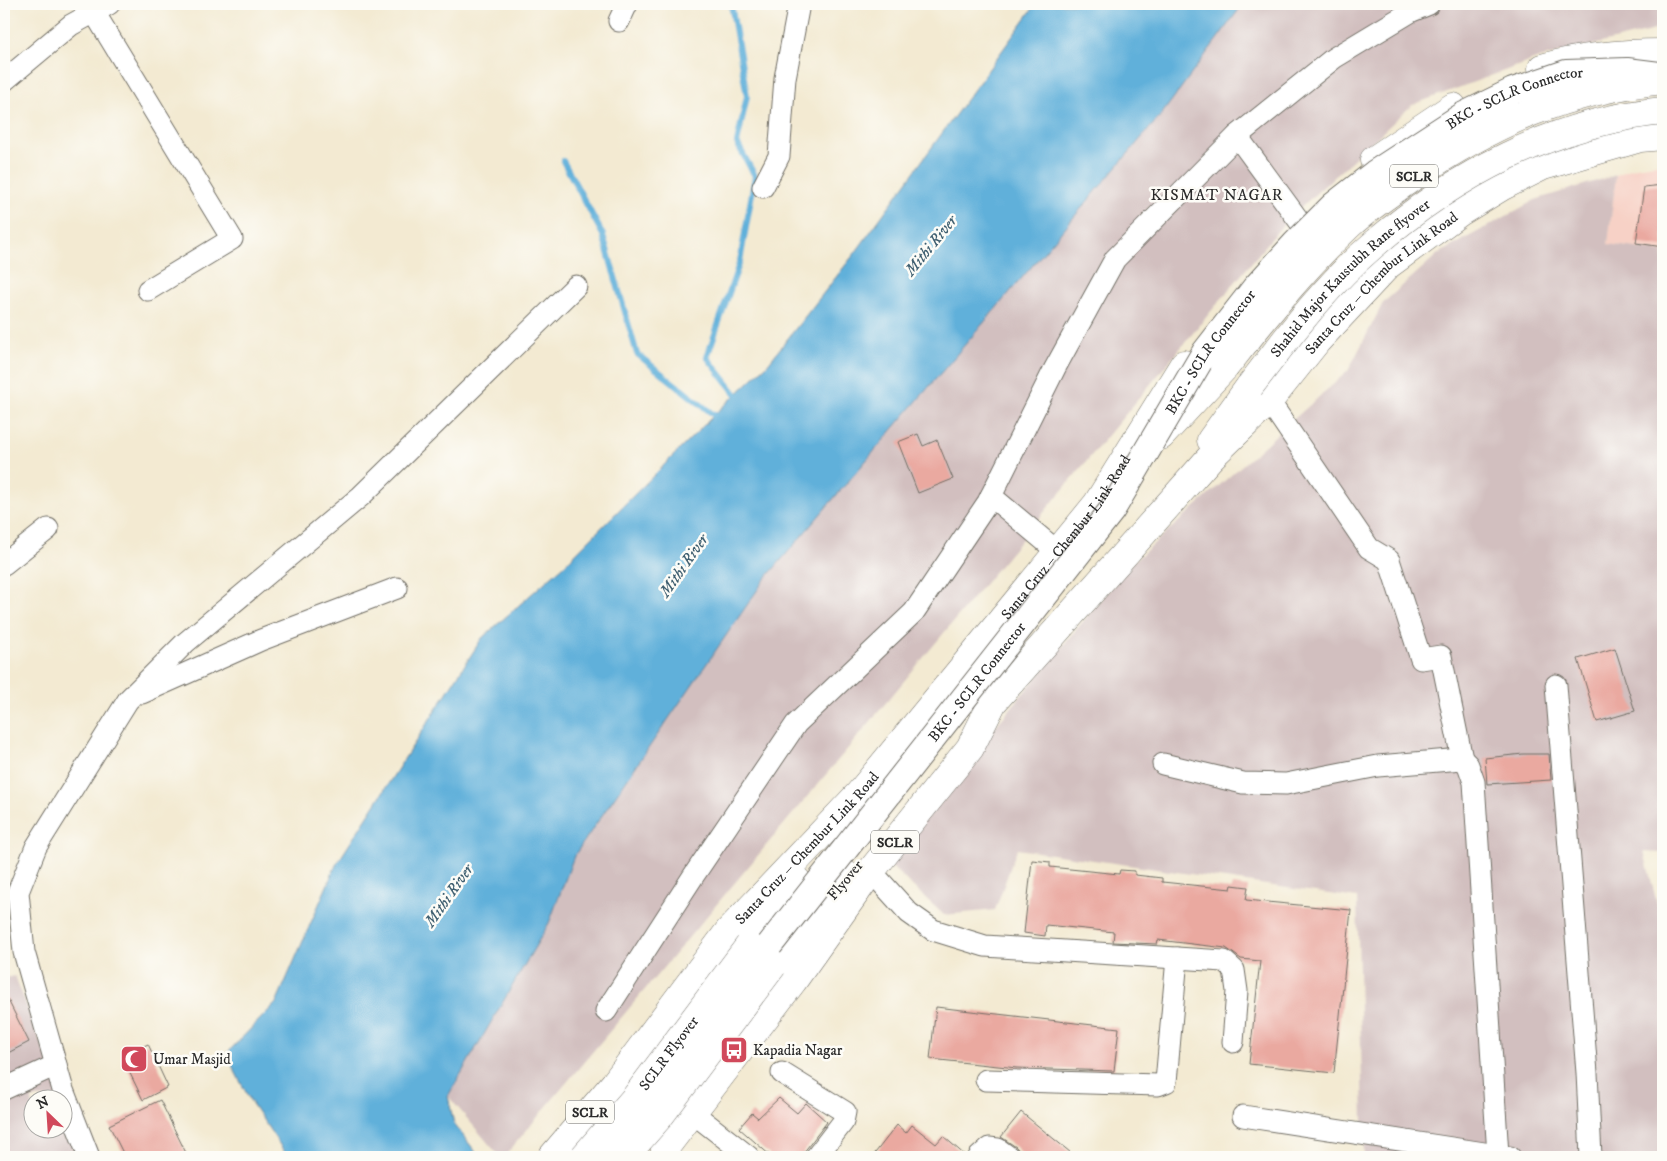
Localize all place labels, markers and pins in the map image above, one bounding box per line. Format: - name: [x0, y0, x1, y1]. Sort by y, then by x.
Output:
- bus stop icon: Kapadia Nagar: [719, 1035, 749, 1065]
- place label: Kapadia Nagar: [753, 1041, 843, 1060]
- mosque icon: Umar Masjid: [119, 1044, 149, 1074]
- place label: Umar Masjid: [153, 1050, 231, 1069]

